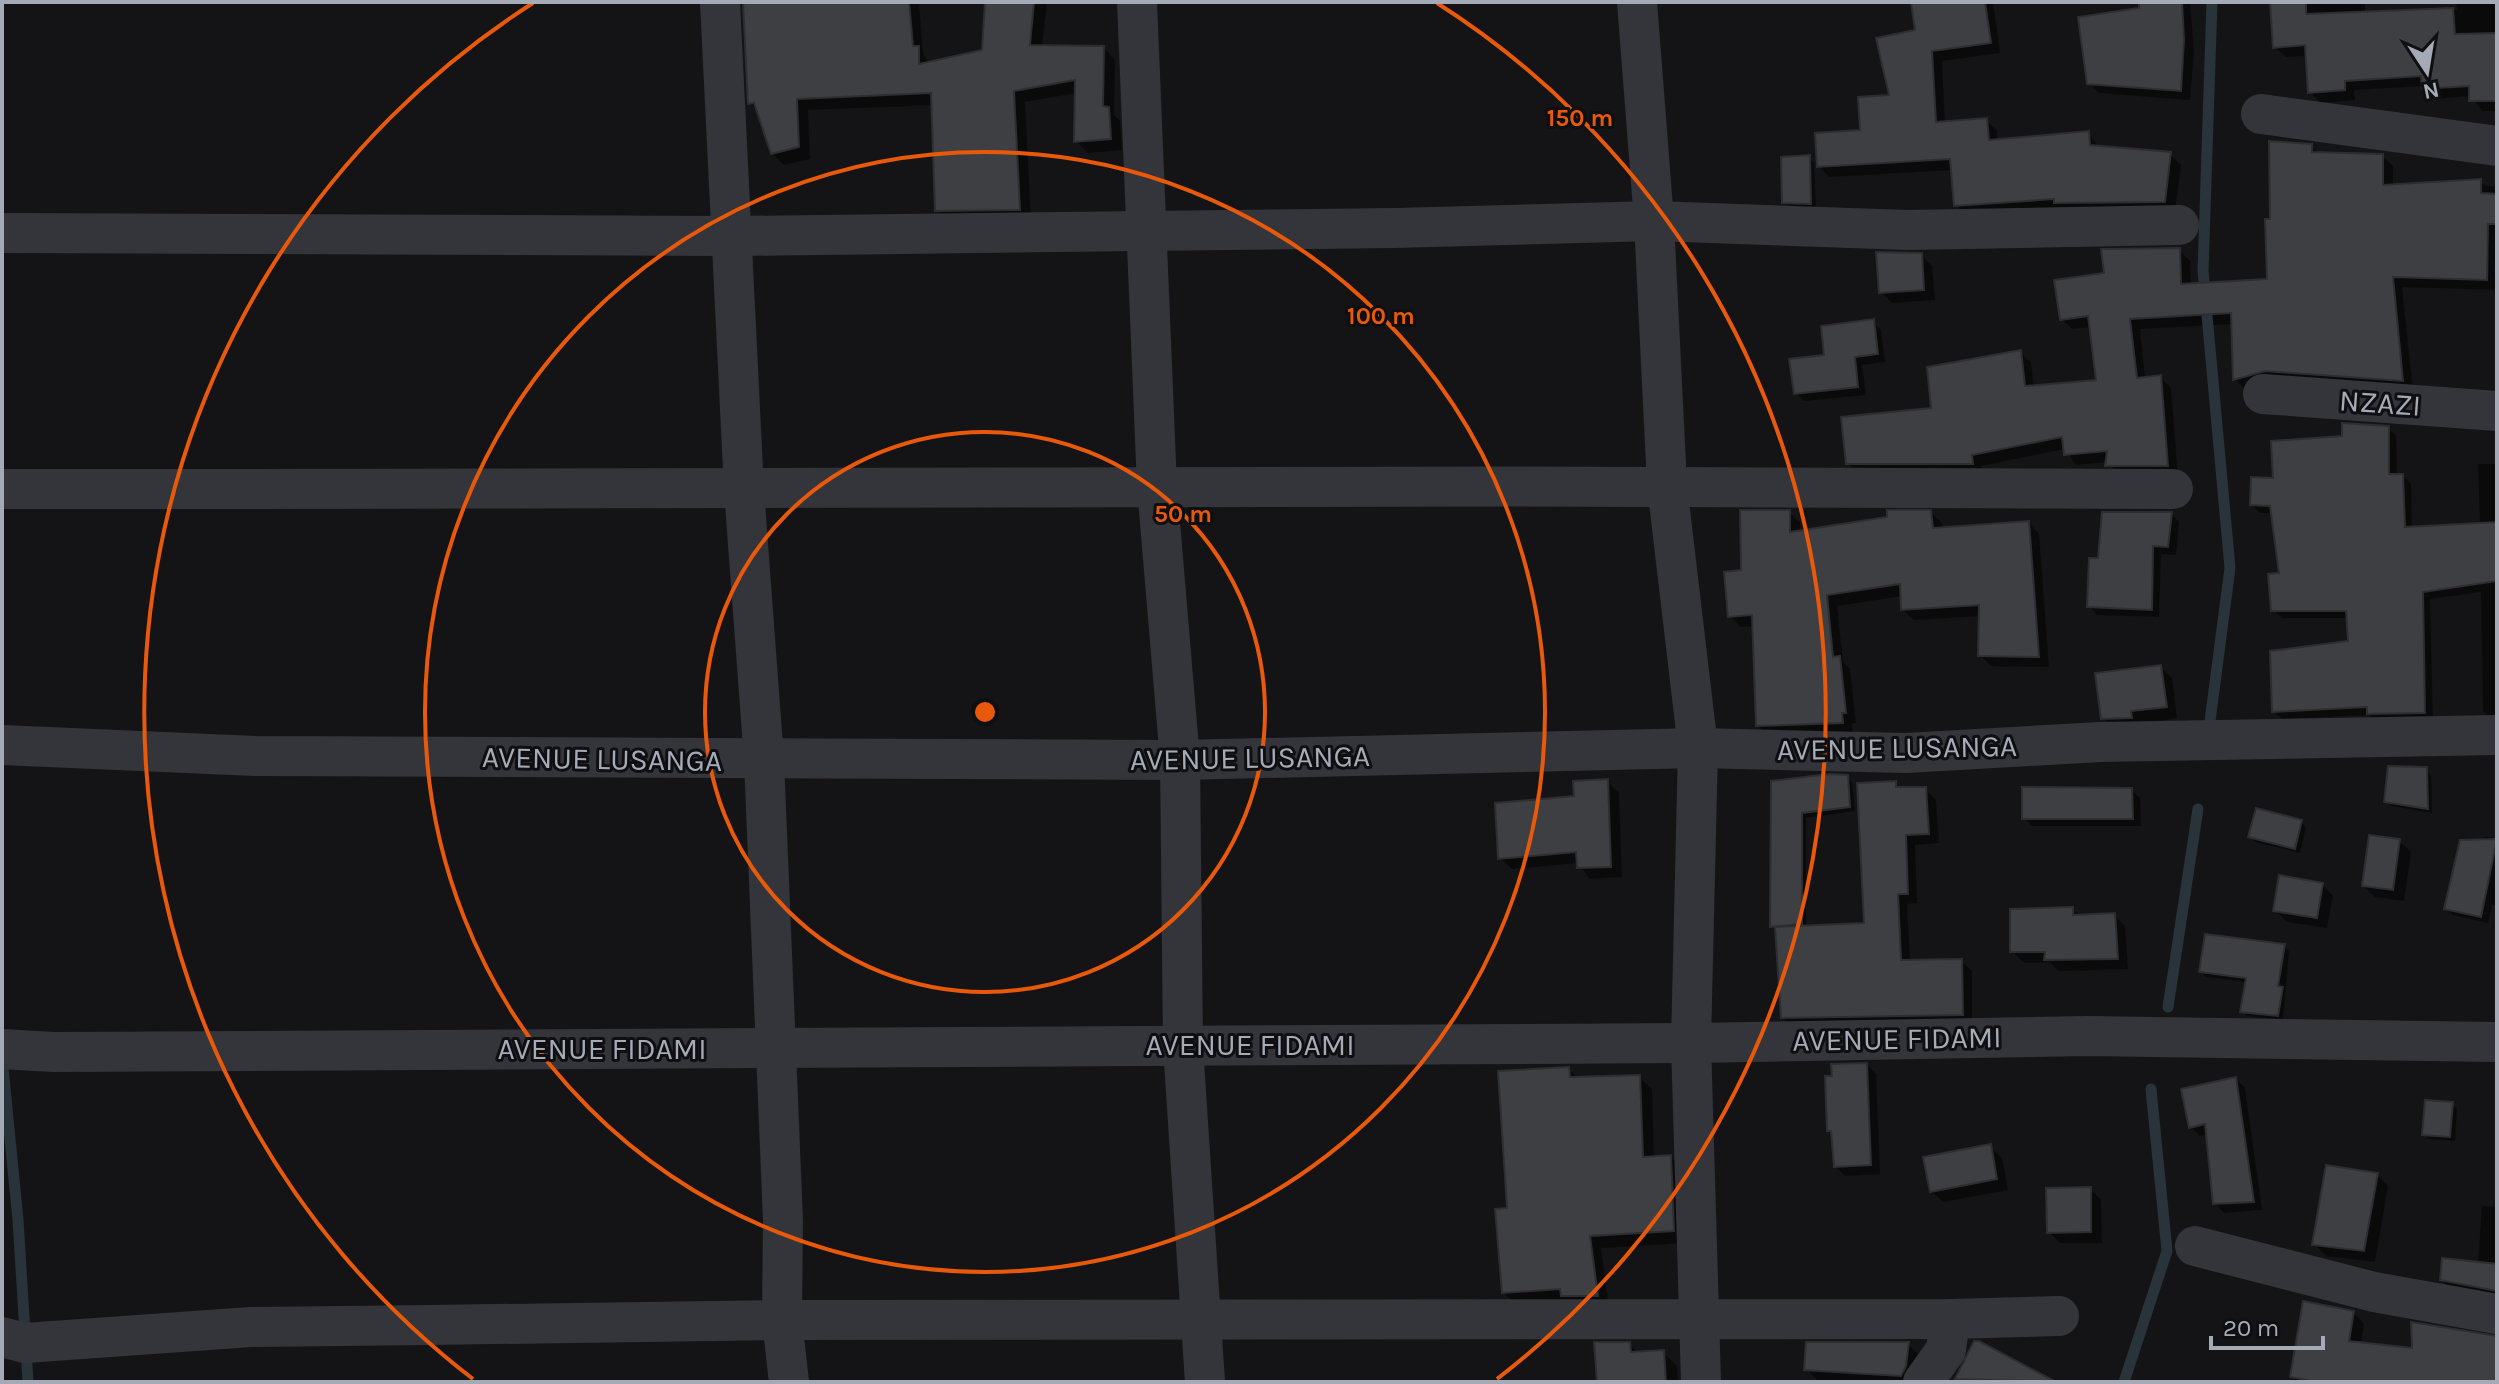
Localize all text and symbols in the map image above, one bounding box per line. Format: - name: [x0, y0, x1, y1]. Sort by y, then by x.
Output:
- north arrow: [2387, 32, 2467, 112]
- text: N: [2421, 76, 2441, 105]
- text: 150 m: [1547, 104, 1613, 132]
- text: 100 m: [1347, 302, 1415, 330]
- street label: NZAZI: [2338, 382, 2422, 424]
- text: 50 m: [1154, 500, 1212, 528]
- centre of rings: [971, 698, 999, 726]
- street label: AVENUE LUSANGA: [1777, 728, 2017, 768]
- street label: AVENUE LUSANGA: [1130, 738, 1370, 778]
- street label: AVENUE LUSANGA: [482, 739, 722, 779]
- street label: AVENUE FIDAMI: [1792, 1019, 2002, 1059]
- street label: AVENUE FIDAMI: [1145, 1027, 1355, 1063]
- street label: AVENUE FIDAMI: [497, 1031, 707, 1067]
- scale bar: [2211, 1300, 2323, 1350]
- text: 20 m: [2223, 1314, 2279, 1342]

